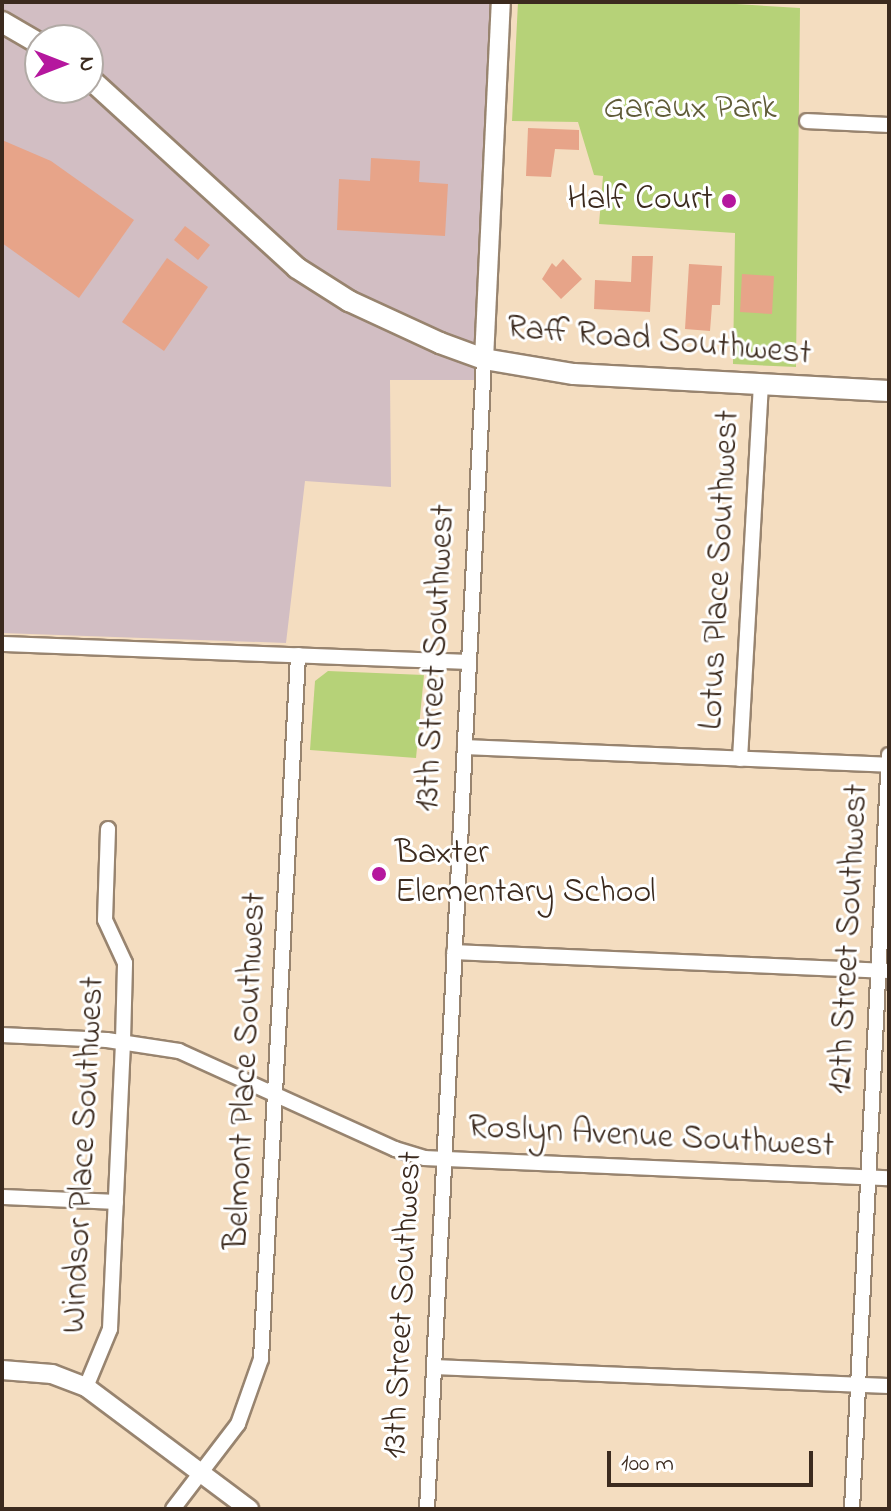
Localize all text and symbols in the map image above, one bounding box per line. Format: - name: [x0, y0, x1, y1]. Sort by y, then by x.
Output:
- north arrow: [24, 24, 104, 104]
- text: N: [70, 57, 102, 71]
- park label: Garaux Park: [603, 90, 777, 130]
- place label: Half Court: [567, 181, 713, 221]
- marker: Half Court: [720, 192, 738, 210]
- street label: Raff Road Southwest: [505, 308, 813, 376]
- street label: Lotus Place Southwest: [692, 409, 750, 731]
- street label: 13th Street Southwest: [409, 503, 465, 813]
- street label: 12th Street Southwest: [821, 783, 879, 1095]
- place label: Baxter Elementary School: [395, 834, 656, 914]
- marker: Baxter Elementary School: [370, 865, 388, 883]
- street label: Belmont Place Southwest: [217, 891, 277, 1251]
- street label: Windsor Place Southwest: [55, 976, 115, 1334]
- street label: Roslyn Avenue Southwest: [467, 1108, 835, 1168]
- street label: 13th Street Southwest: [376, 1150, 432, 1460]
- scale bar: [611, 1435, 817, 1485]
- text: 100 m: [621, 1447, 674, 1482]

